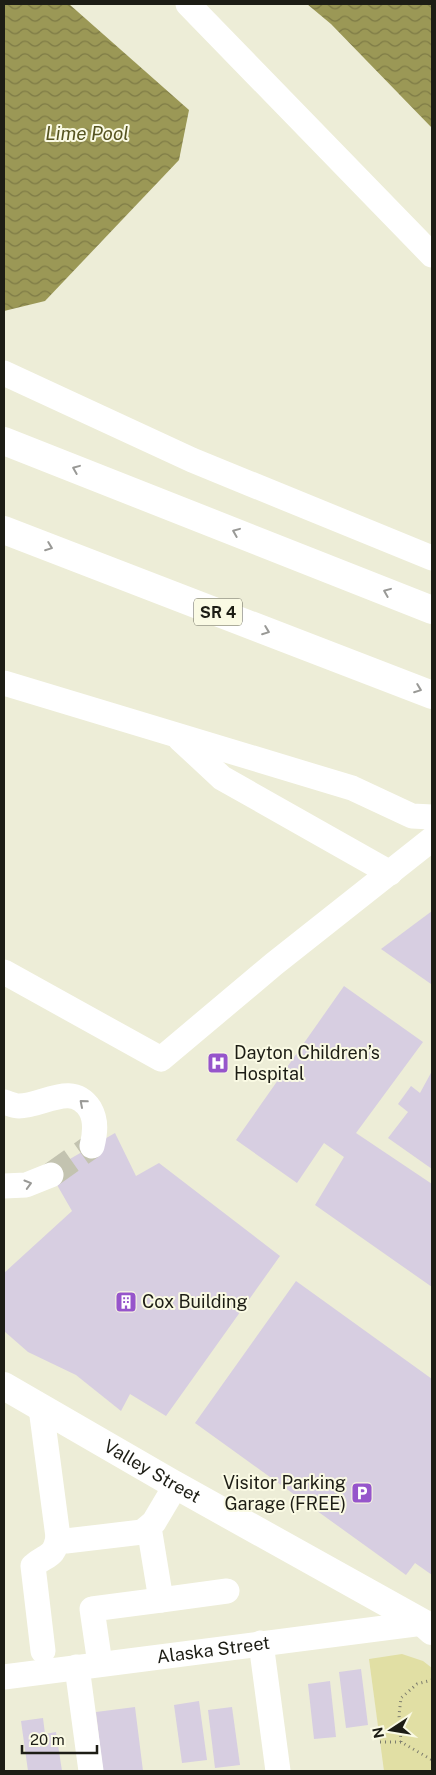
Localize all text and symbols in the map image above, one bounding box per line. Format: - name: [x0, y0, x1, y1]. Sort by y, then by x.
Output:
- water label: Lime Pool: [45, 122, 129, 144]
- one-way arrow: [72, 465, 81, 475]
- one-way arrow: [232, 528, 241, 539]
- one-way arrow: [44, 541, 53, 551]
- one-way arrow: [383, 588, 392, 598]
- road number: SR 4: [194, 598, 242, 626]
- one-way arrow: [261, 625, 270, 635]
- one-way arrow: [413, 683, 422, 694]
- place label: Dayton Children’s Hospital: [234, 1042, 380, 1084]
- hospital icon: Dayton Children’s Hospital: [206, 1051, 230, 1075]
- one-way arrow: [79, 1099, 88, 1108]
- one-way arrow: [23, 1179, 32, 1189]
- building icon: Cox Building: [114, 1290, 138, 1314]
- place label: Cox Building: [142, 1291, 248, 1312]
- street label: Valley Street: [100, 1435, 204, 1507]
- place label: Visitor Parking Garage (FREE): [223, 1472, 346, 1514]
- parking icon: Visitor Parking Garage (FREE): [350, 1481, 374, 1505]
- street label: Alaska Street: [155, 1632, 271, 1667]
- north arrow: [366, 1705, 416, 1755]
- scale bar: [22, 1722, 98, 1754]
- text: N: [369, 1726, 387, 1740]
- text: 20 m: [30, 1731, 65, 1748]

